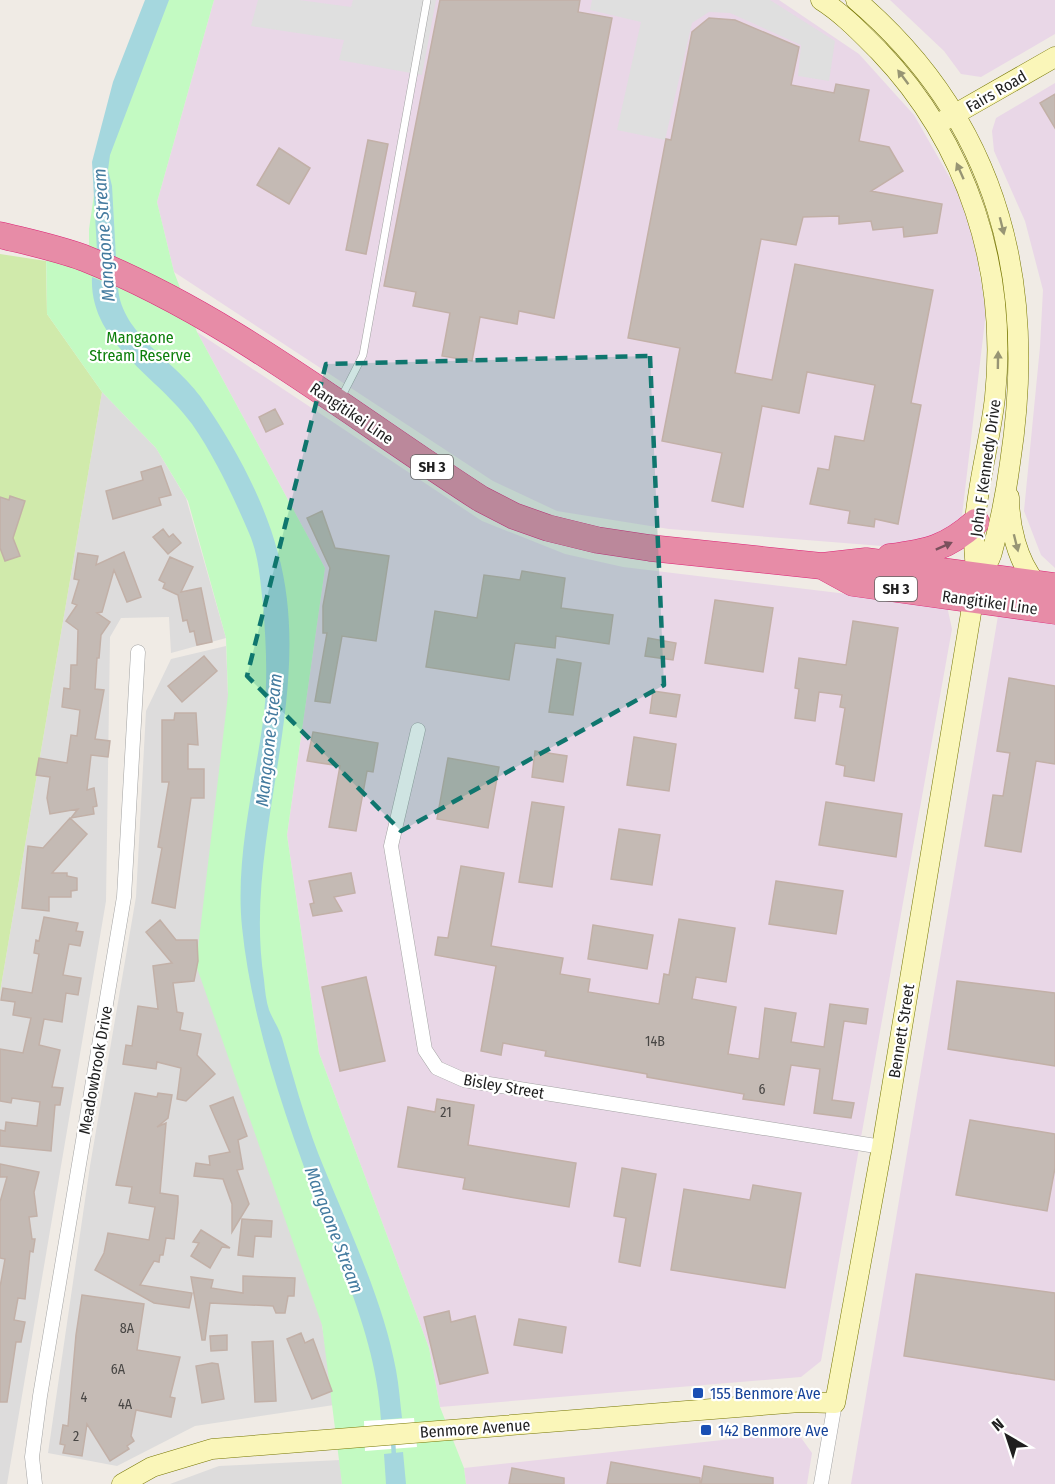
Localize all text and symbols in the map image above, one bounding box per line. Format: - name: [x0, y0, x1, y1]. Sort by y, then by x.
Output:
- street label: Fairs Road: [962, 66, 1030, 116]
- one-way arrow: [897, 70, 909, 85]
- one-way arrow: [955, 161, 965, 179]
- water label: Mangaone Stream: [88, 168, 120, 302]
- one-way arrow: [998, 217, 1008, 235]
- park label: Mangaone Stream Reserve: [89, 328, 191, 365]
- one-way arrow: [993, 351, 1003, 370]
- street label: Rangitikei Line: [307, 379, 397, 448]
- street label: John F Kennedy Drive: [966, 398, 1005, 538]
- road number: SH 3: [411, 455, 453, 479]
- one-way arrow: [1012, 534, 1022, 552]
- one-way arrow: [935, 541, 952, 550]
- road number: SH 3: [875, 577, 917, 601]
- street label: Rangitikei Line: [941, 586, 1039, 619]
- water label: Mangaone Stream: [251, 672, 287, 808]
- street label: Bennett Street: [885, 982, 918, 1079]
- street label: Meadowbrook Drive: [75, 1004, 116, 1136]
- house number: 14B: [645, 1033, 665, 1050]
- street label: Bisley Street: [462, 1070, 547, 1103]
- house number: 6: [759, 1081, 766, 1098]
- house number: 21: [440, 1104, 452, 1121]
- water label: Mangaone Stream: [300, 1164, 368, 1296]
- house number: 8A: [120, 1320, 135, 1337]
- house number: 6A: [111, 1361, 126, 1378]
- place label: 155 Benmore Ave: [710, 1384, 821, 1403]
- marker: 155 Benmore Ave: [691, 1386, 705, 1400]
- house number: 4: [81, 1389, 88, 1406]
- house number: 4A: [118, 1396, 133, 1413]
- north arrow: [977, 1406, 1037, 1466]
- text: N: [988, 1414, 1008, 1435]
- street label: Benmore Avenue: [419, 1415, 531, 1442]
- place label: 142 Benmore Ave: [718, 1421, 829, 1440]
- marker: 142 Benmore Ave: [699, 1423, 713, 1437]
- house number: 2: [73, 1428, 79, 1445]

